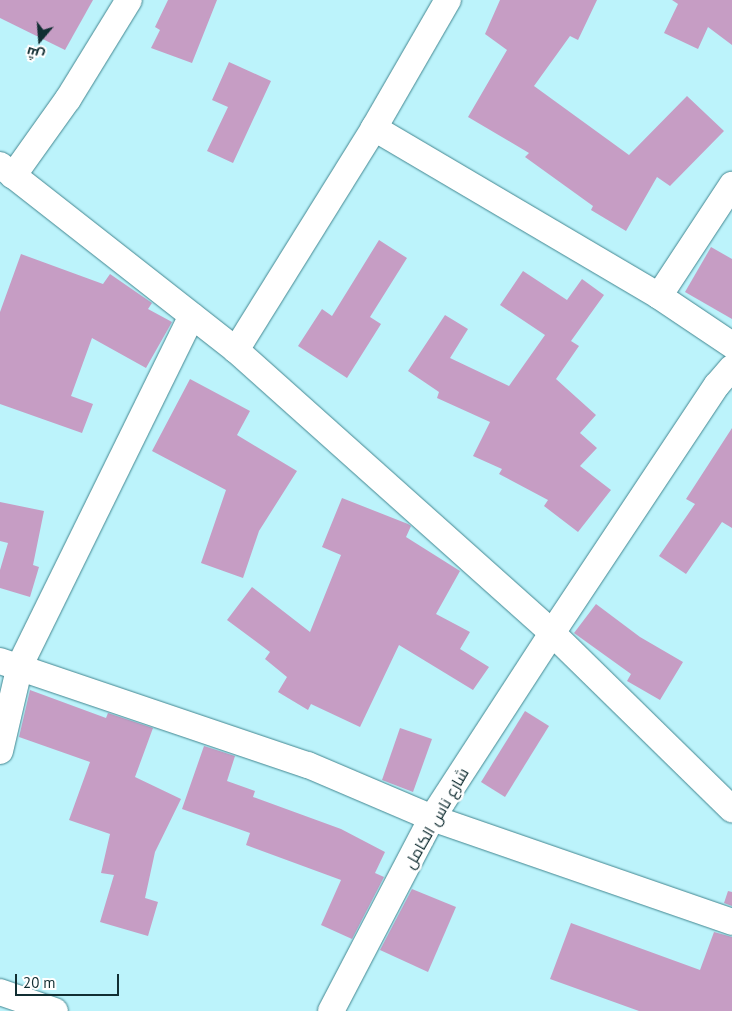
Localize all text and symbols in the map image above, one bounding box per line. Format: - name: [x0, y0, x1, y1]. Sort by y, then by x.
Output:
- north arrow: [15, 15, 65, 65]
- text: ش: [24, 43, 47, 66]
- street label: شارع ناس الكامل: [399, 764, 473, 872]
- scale bar: [18, 964, 121, 996]
- text: 20 m: [23, 973, 56, 992]

